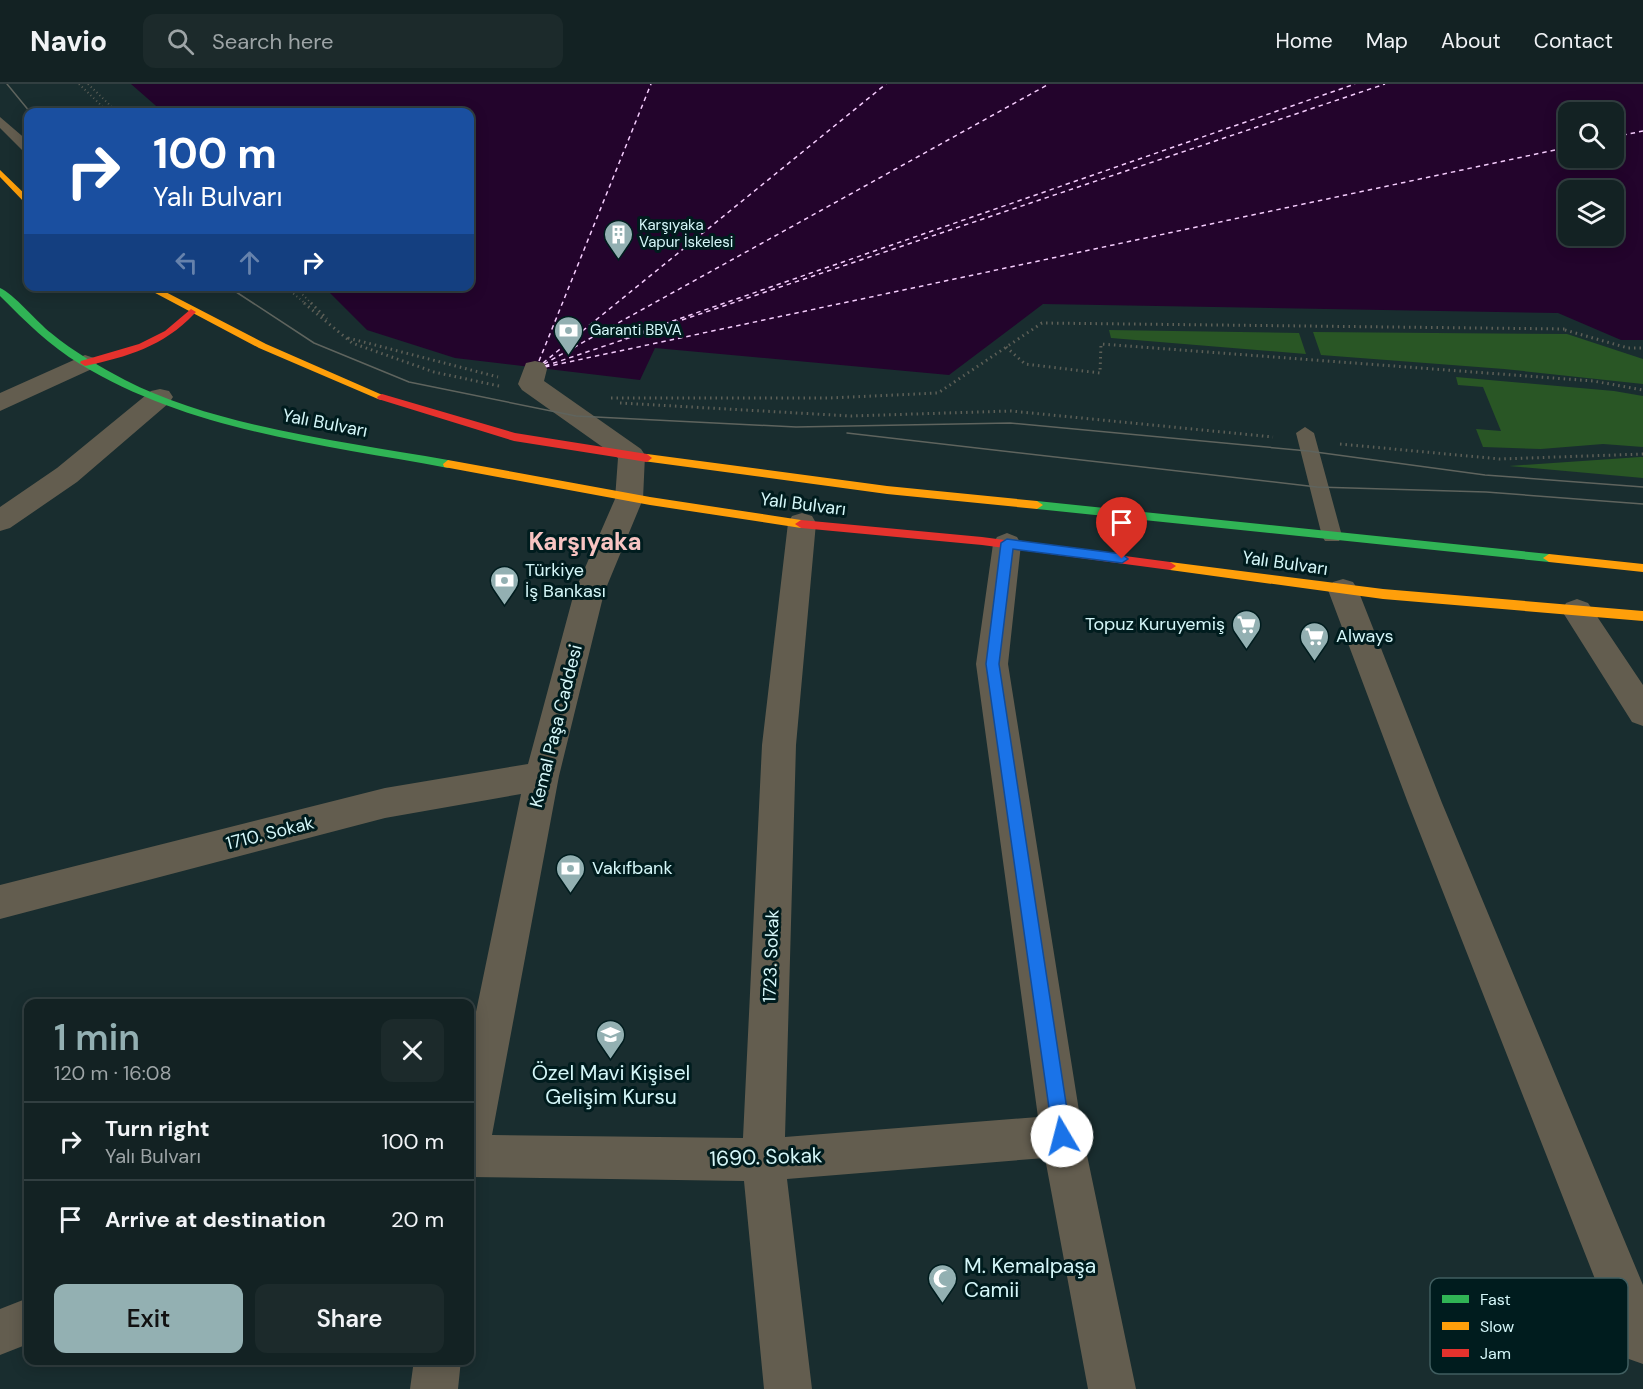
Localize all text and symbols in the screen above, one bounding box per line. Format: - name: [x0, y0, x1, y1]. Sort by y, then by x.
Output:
- search box: [143, 14, 563, 68]
- text: Navio: [30, 23, 107, 60]
- icon: search: [164, 25, 197, 58]
- text: Search here: [212, 27, 333, 56]
- text: Home: [1275, 27, 1333, 55]
- text: Map: [1366, 27, 1408, 55]
- text: About: [1441, 27, 1501, 55]
- text: Contact: [1534, 27, 1613, 55]
- map controls: [1558, 102, 1624, 246]
- button: search: [1558, 102, 1624, 168]
- text: 100 m: [153, 126, 277, 181]
- icon: right: [54, 132, 132, 210]
- text: Yalı Bulvarı: [153, 179, 283, 214]
- button: layers: [1558, 180, 1624, 246]
- place label: Karşıyaka Vapur İskelesi: [639, 215, 733, 252]
- building icon: Karşıyaka Vapur İskelesi: [602, 218, 634, 260]
- icon: left: [170, 246, 203, 279]
- icon: ahead: [233, 246, 266, 279]
- icon: right: [296, 246, 329, 279]
- bank icon: Garanti BBVA: [553, 314, 585, 356]
- place label: Garanti BBVA: [590, 320, 682, 340]
- street label: Yalı Bulvarı: [280, 403, 370, 443]
- street label: Yalı Bulvarı: [759, 487, 847, 521]
- pin: [1096, 497, 1147, 559]
- icon: arrive: [1105, 506, 1138, 539]
- district label: Karşıyaka: [529, 526, 641, 557]
- street label: Yalı Bulvarı: [1241, 545, 1329, 581]
- place label: Türkiye İş Bankası: [525, 558, 606, 603]
- bank icon: Türkiye İş Bankası: [488, 564, 520, 606]
- supermarket icon: Topuz Kuruyemiş: [1230, 608, 1262, 650]
- place label: Topuz Kuruyemiş: [1085, 612, 1225, 636]
- supermarket icon: Always: [1299, 620, 1331, 662]
- place label: Always: [1336, 624, 1393, 648]
- street label: Kemal Paşa Caddesi: [524, 642, 588, 810]
- street label: 1710. Sokak: [224, 810, 316, 856]
- bank icon: Vakıfbank: [555, 852, 587, 894]
- place label: Vakıfbank: [592, 856, 673, 880]
- street label: 1723. Sokak: [757, 909, 785, 1003]
- text: 1 min: [54, 1014, 140, 1061]
- school or university icon: Özel Mavi Kişisel Gelişim Kursu: [595, 1018, 627, 1060]
- button: close: [381, 1019, 444, 1082]
- place label: Özel Mavi Kişisel Gelişim Kursu: [532, 1059, 690, 1111]
- text: 120 m · 16:08: [54, 1060, 172, 1086]
- position arrow: [1030, 1104, 1094, 1168]
- text: Turn right: [105, 1114, 210, 1143]
- icon: right: [54, 1125, 87, 1158]
- text: 100 m: [382, 1127, 444, 1156]
- street label: 1690. Sokak: [709, 1141, 823, 1173]
- text: Yalı Bulvarı: [105, 1143, 201, 1169]
- icon: arrive: [54, 1203, 87, 1236]
- text: Arrive at destination: [105, 1205, 326, 1234]
- text: 20 m: [391, 1205, 444, 1234]
- place label: M. Kemalpaşa Camii: [964, 1252, 1096, 1304]
- mosque icon: M. Kemalpaşa Camii: [927, 1262, 959, 1304]
- legend: [1430, 1278, 1628, 1374]
- button: Exit: [54, 1284, 243, 1353]
- button: Share: [255, 1284, 444, 1353]
- text: Fast: [1480, 1289, 1511, 1310]
- text: Slow: [1480, 1316, 1514, 1337]
- text: Jam: [1480, 1343, 1511, 1364]

